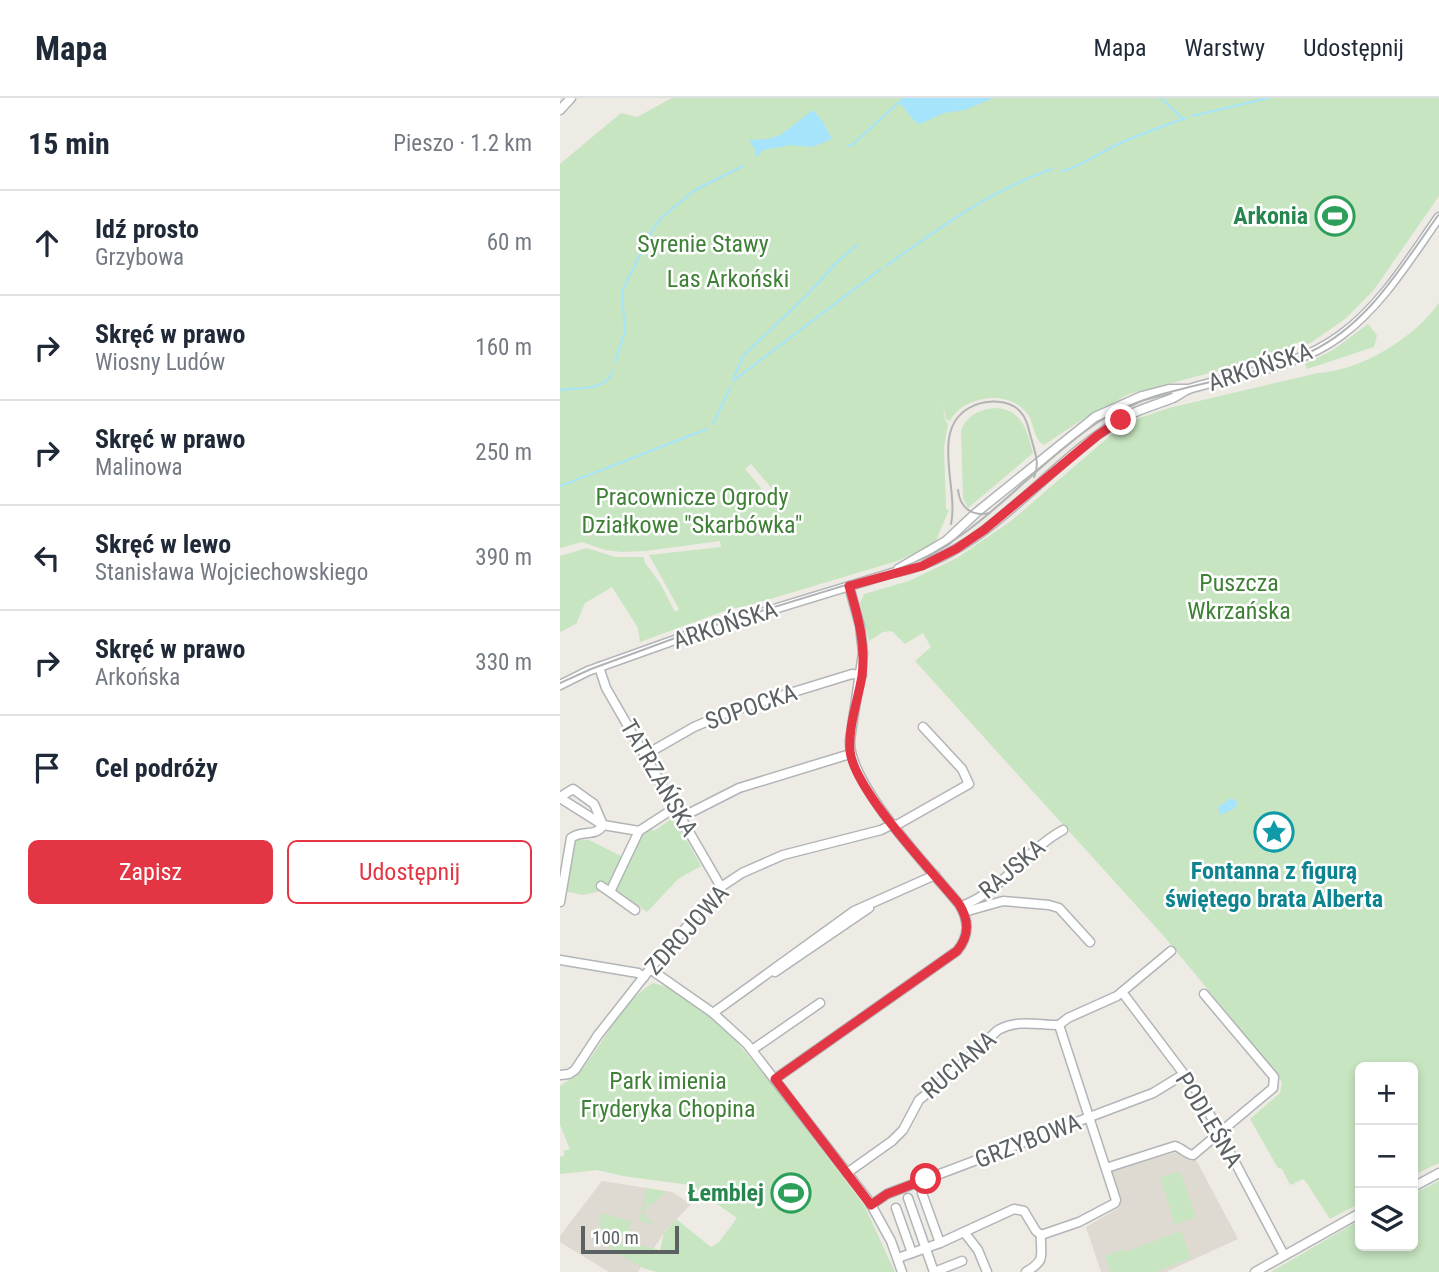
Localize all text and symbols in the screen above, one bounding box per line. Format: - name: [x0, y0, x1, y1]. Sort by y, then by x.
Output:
- text: Mapa: [35, 29, 107, 68]
- text: Mapa: [1094, 34, 1147, 62]
- text: Warstwy: [1185, 34, 1265, 62]
- text: Udostępnij: [1303, 34, 1404, 62]
- text: 15 min: [28, 126, 110, 161]
- text: Pieszo · 1.2 km: [393, 130, 532, 157]
- sports icon: Arkonia: [1314, 195, 1356, 237]
- place label: Arkonia: [1233, 202, 1308, 230]
- text: Idź prosto: [95, 214, 199, 244]
- icon: ahead: [28, 224, 66, 262]
- text: 60 m: [487, 229, 532, 256]
- park label: Syrenie Stawy: [637, 230, 769, 258]
- text: Grzybowa: [95, 244, 184, 271]
- park label: Las Arkoński: [667, 265, 789, 293]
- text: Skręć w prawo: [95, 319, 245, 349]
- icon: right: [28, 329, 66, 367]
- text: 160 m: [475, 334, 532, 361]
- street label: ARKOŃSKA: [1204, 337, 1316, 397]
- text: Wiosny Ludów: [95, 349, 225, 376]
- route end: [1105, 404, 1136, 435]
- text: Skręć w prawo: [95, 424, 245, 454]
- icon: right: [28, 434, 66, 472]
- text: 250 m: [475, 439, 532, 466]
- text: Malinowa: [95, 454, 183, 481]
- park label: Pracownicze Ogrody Działkowe "Skarbówka": [582, 483, 802, 539]
- text: Skręć w lewo: [95, 529, 231, 559]
- icon: left: [28, 539, 66, 577]
- text: 390 m: [475, 544, 532, 571]
- text: Stanisława Wojciechowskiego: [95, 559, 368, 586]
- park label: Puszcza Wkrzańska: [1187, 569, 1291, 625]
- street label: ARKOŃSKA: [669, 595, 781, 655]
- text: Skręć w prawo: [95, 634, 245, 664]
- icon: right: [28, 644, 66, 682]
- text: 330 m: [475, 649, 532, 676]
- text: Arkońska: [95, 664, 180, 691]
- street label: SOPOCKA: [701, 678, 801, 736]
- street label: TATRZAŃSKA: [614, 715, 704, 841]
- icon: arrive: [28, 749, 66, 787]
- text: Cel podróży: [95, 753, 218, 783]
- place icon: Fontanna z figurą świętego brata Alberta: [1253, 811, 1295, 853]
- street label: RAJSKA: [973, 833, 1051, 905]
- button: Zapisz: [28, 840, 273, 904]
- button: Udostępnij: [287, 840, 532, 904]
- place label: Fontanna z figurą świętego brata Alberta: [1165, 857, 1383, 913]
- street label: ZDROJOWA: [639, 879, 735, 981]
- street label: RUCIANA: [916, 1025, 1002, 1105]
- map controls: [1355, 1062, 1418, 1251]
- button: +: [1355, 1062, 1418, 1125]
- park label: Park imienia Fryderyka Chopina: [581, 1067, 755, 1123]
- street label: PODLEŚNA: [1170, 1067, 1248, 1173]
- street label: GRZYBOWA: [971, 1108, 1085, 1174]
- button: −: [1355, 1125, 1418, 1188]
- route start: [910, 1163, 941, 1194]
- sports icon: Łemblej: [770, 1172, 812, 1214]
- place label: Łemblej: [688, 1179, 764, 1207]
- button: layers: [1355, 1188, 1418, 1251]
- scale bar: [581, 1223, 679, 1255]
- text: 100 m: [592, 1226, 639, 1249]

